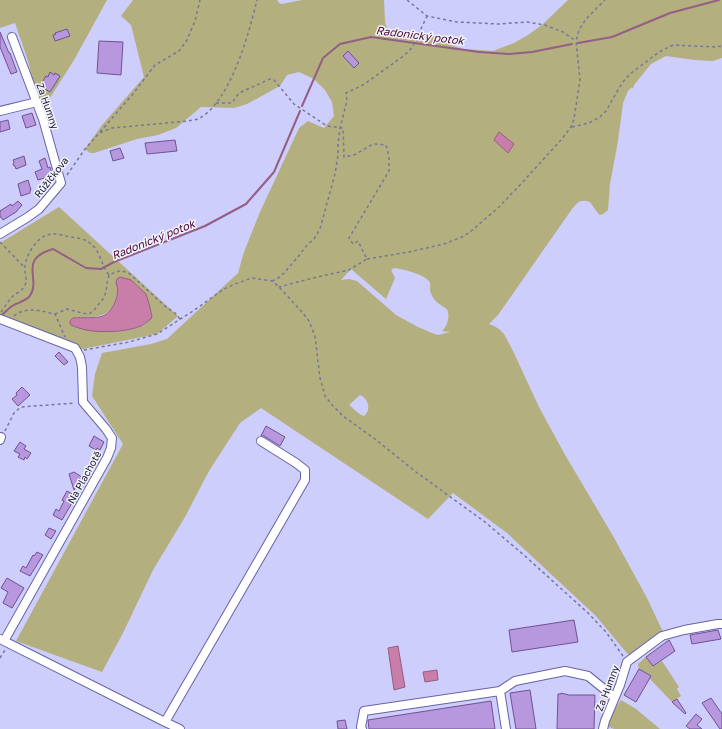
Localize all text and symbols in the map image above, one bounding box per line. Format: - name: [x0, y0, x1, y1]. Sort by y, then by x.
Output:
- water label: Radonický potok: [375, 23, 466, 48]
- street label: Za Humny: [34, 81, 62, 131]
- street label: Růžičkova: [31, 154, 71, 200]
- water label: Radonický potok: [110, 216, 198, 263]
- street label: Na Plachotě: [65, 448, 104, 506]
- street label: Za Humny: [593, 663, 621, 713]

